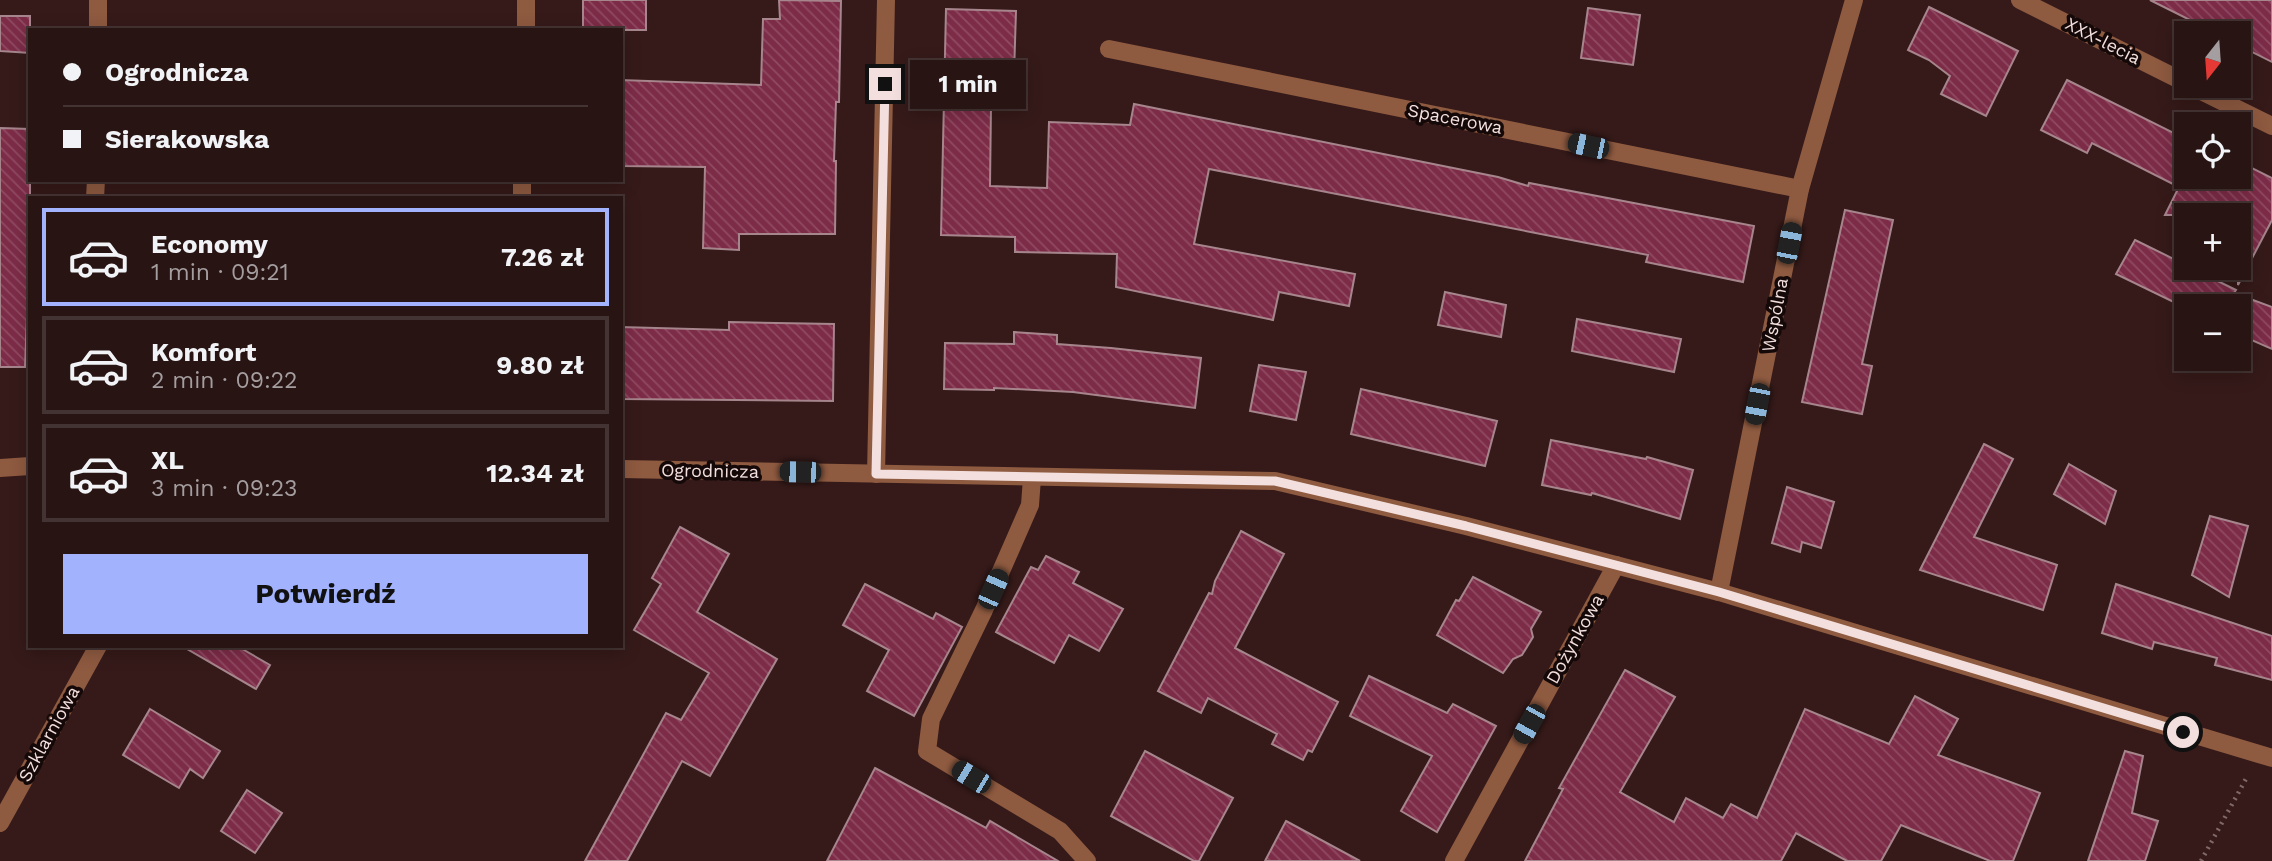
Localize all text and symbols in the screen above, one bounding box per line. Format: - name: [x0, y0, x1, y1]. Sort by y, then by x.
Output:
- street label: XXX-lecia: [2062, 13, 2144, 68]
- north arrow: [2174, 21, 2250, 98]
- map controls: [2174, 21, 2251, 371]
- text: Ogrodnicza: [105, 57, 249, 87]
- callout: 1 min: [910, 60, 1025, 108]
- route end: [869, 68, 901, 100]
- text: 1 min: [938, 71, 998, 98]
- street label: Spacerowa: [1406, 99, 1504, 138]
- button: locate: [2174, 112, 2251, 189]
- text: Sierakowska: [105, 124, 269, 154]
- car: [1566, 131, 1611, 161]
- button: +: [2174, 203, 2251, 280]
- car: [1775, 220, 1804, 266]
- icon: car: [67, 226, 130, 289]
- text: Economy: [151, 229, 268, 259]
- text: 7.26 zł: [501, 242, 584, 272]
- text: 1 min · 09:21: [151, 259, 289, 286]
- street label: Wspólna: [1757, 276, 1792, 354]
- button: −: [2174, 294, 2251, 371]
- icon: car: [67, 334, 130, 397]
- text: Komfort: [151, 337, 256, 367]
- text: 9.80 zł: [496, 350, 584, 380]
- text: 2 min · 09:22: [151, 367, 298, 394]
- car: [1743, 381, 1772, 427]
- icon: car: [67, 442, 130, 505]
- text: XL: [151, 445, 184, 475]
- text: 12.34 zł: [486, 458, 584, 488]
- street label: Ogrodnicza: [661, 459, 759, 482]
- car: [779, 461, 822, 483]
- text: 3 min · 09:23: [151, 475, 298, 502]
- button: Potwierdź: [63, 554, 588, 634]
- car: [975, 566, 1012, 612]
- street label: Dożynkowa: [1541, 590, 1608, 687]
- street label: Szklarniowa: [14, 682, 83, 785]
- car: [1510, 701, 1549, 747]
- route start: [2167, 716, 2199, 748]
- car: [948, 757, 995, 797]

